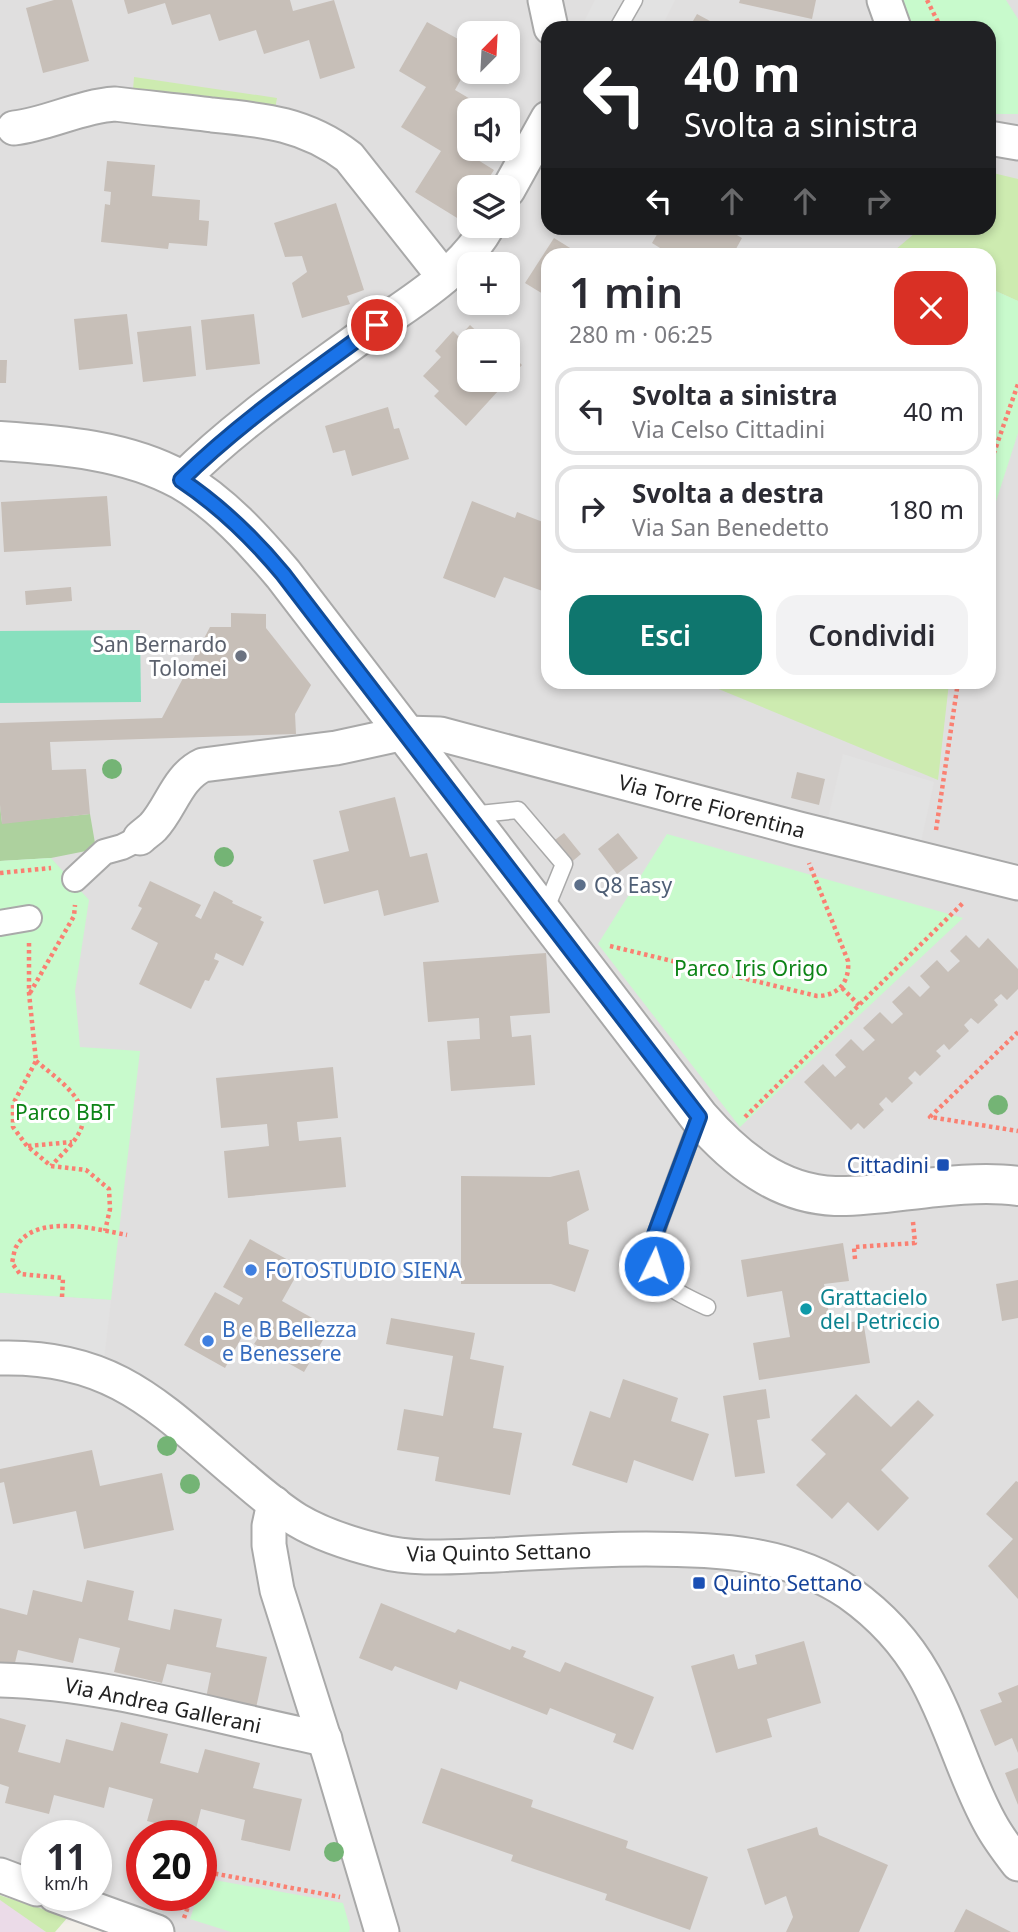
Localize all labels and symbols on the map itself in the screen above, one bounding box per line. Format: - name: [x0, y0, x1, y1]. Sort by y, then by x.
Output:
- north arrow: [457, 21, 520, 84]
- pin: [347, 295, 407, 355]
- place label: San Bernardo Tolomei: [92, 630, 227, 682]
- marker: San Bernardo Tolomei: [233, 648, 249, 664]
- street label: Via Torre Fiorentina: [616, 768, 808, 844]
- place label: Q8 Easy: [594, 871, 672, 899]
- marker: Q8 Easy: [572, 877, 588, 893]
- park label: Parco Iris Origo: [674, 954, 828, 982]
- park label: Parco BBT: [15, 1098, 115, 1126]
- place label: Cittadini: [847, 1151, 929, 1179]
- marker: Cittadini: [935, 1157, 951, 1173]
- position arrow: [617, 1229, 691, 1303]
- place label: FOTOSTUDIO SIENA: [265, 1256, 462, 1284]
- marker: FOTOSTUDIO SIENA: [243, 1262, 259, 1278]
- place label: Grattacielo del Petriccio: [820, 1283, 940, 1335]
- marker: Grattacielo del Petriccio: [798, 1301, 814, 1317]
- place label: B e B Bellezza e Benessere: [222, 1315, 357, 1367]
- marker: B e B Bellezza e Benessere: [200, 1333, 216, 1349]
- street label: Via Quinto Settano: [406, 1536, 592, 1568]
- place label: Quinto Settano: [713, 1569, 863, 1597]
- marker: Quinto Settano: [691, 1575, 707, 1591]
- street label: Via Andrea Gallerani: [62, 1671, 264, 1739]
- speed limit sign: 20: [126, 1820, 217, 1911]

